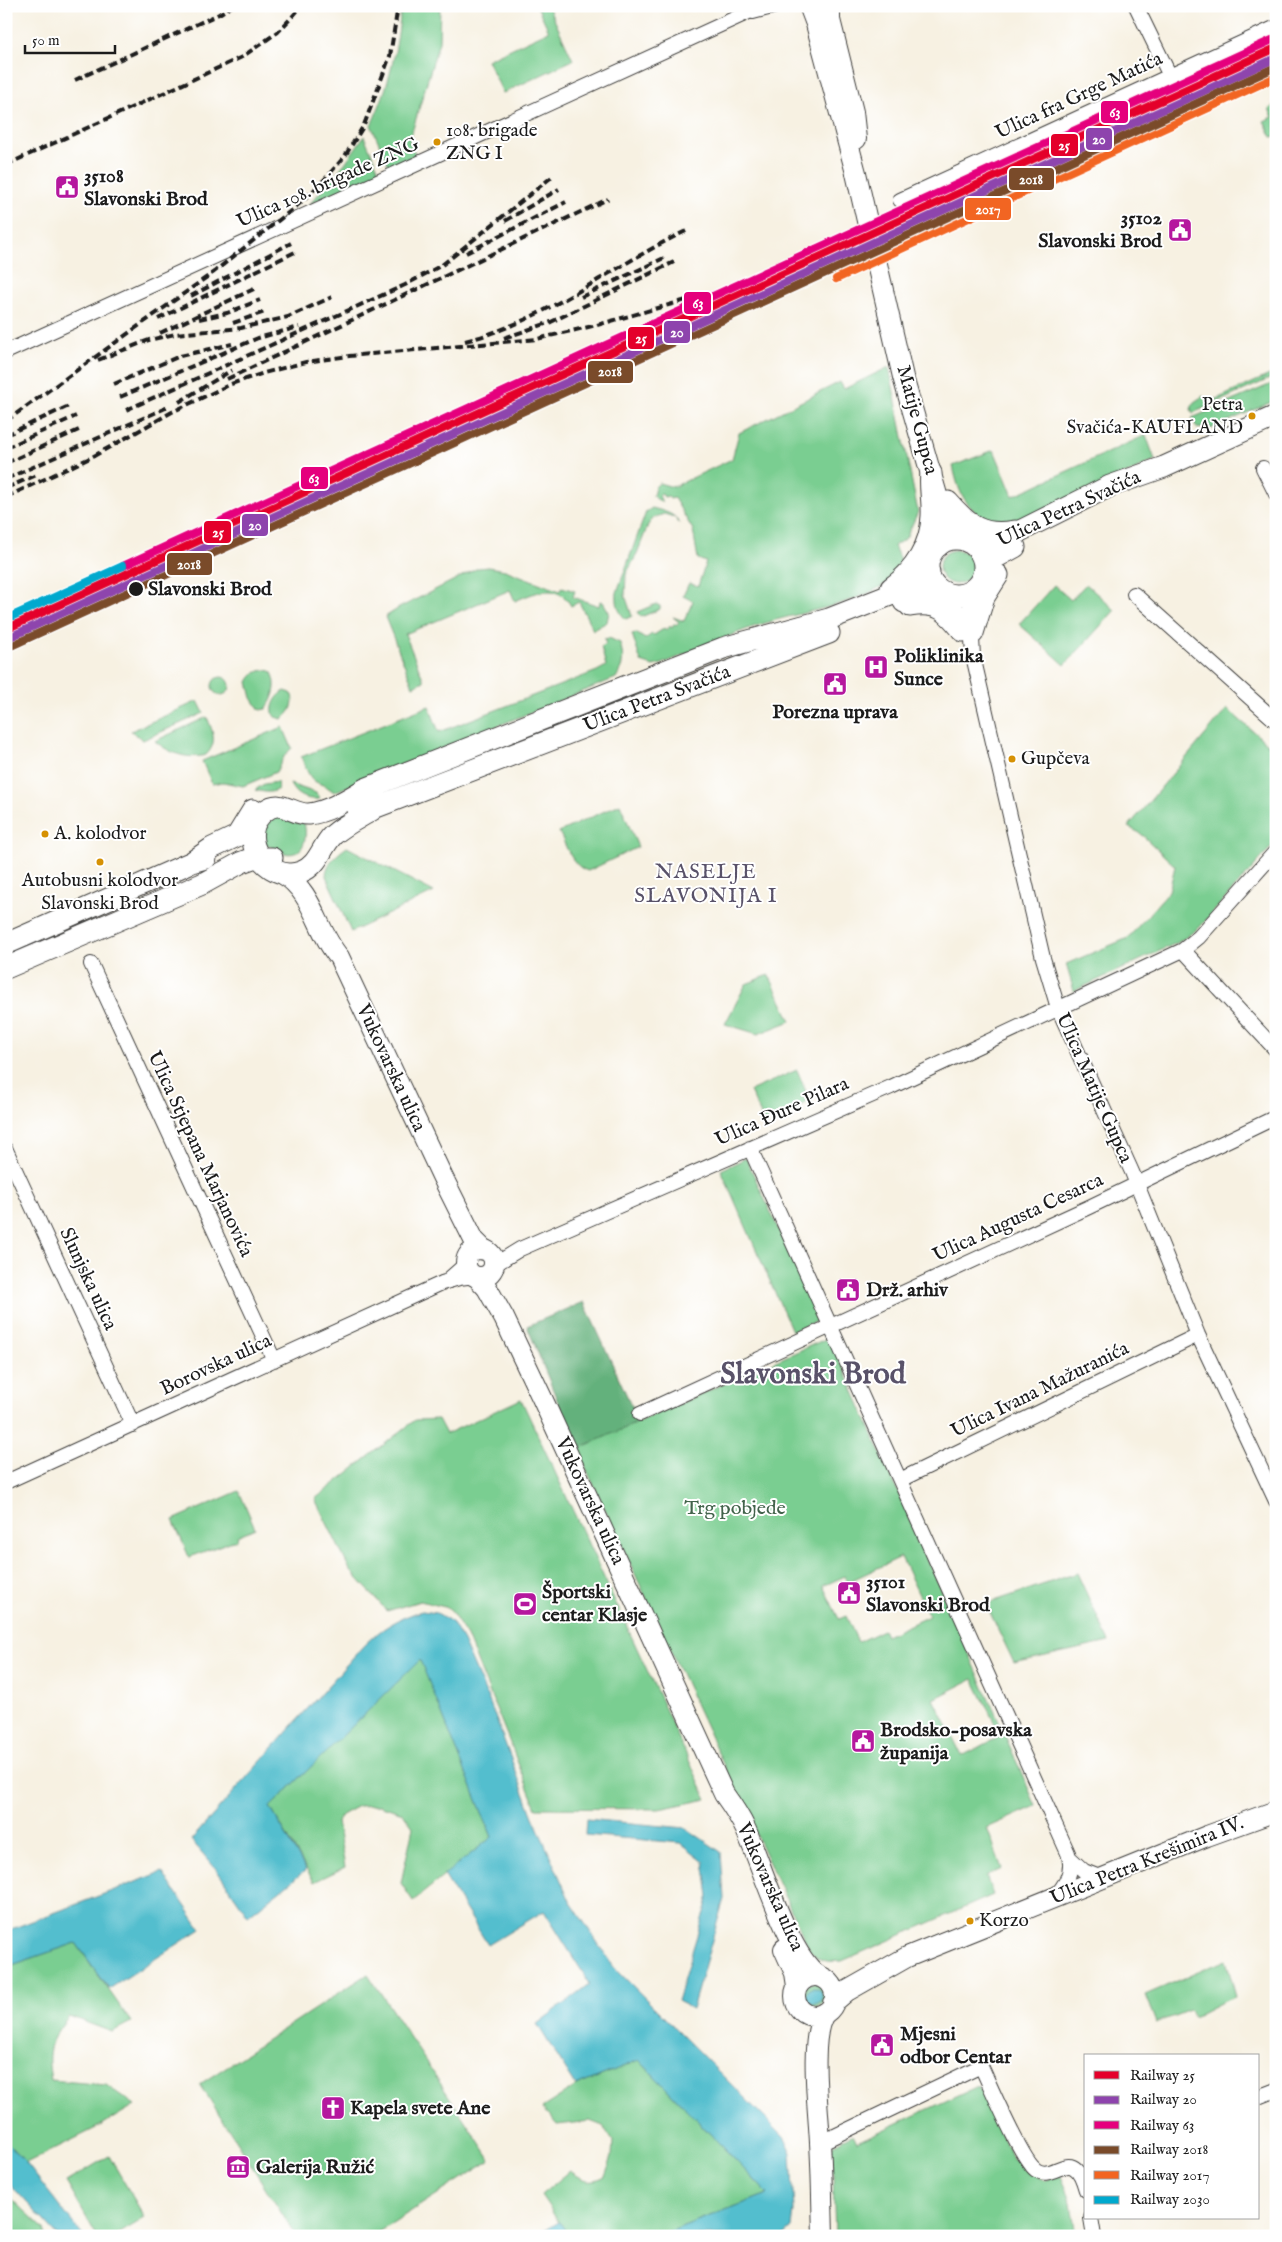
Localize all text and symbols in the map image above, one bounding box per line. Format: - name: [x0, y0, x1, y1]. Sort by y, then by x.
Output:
- scale bar: [25, 22, 115, 54]
- text: 50 m: [32, 31, 60, 50]
- street label: Ulica fra Grge Matića: [991, 46, 1167, 146]
- line badge: 63: [1100, 100, 1129, 124]
- text: 63: [1109, 104, 1121, 122]
- place label: 108. brigade ZNG I: [446, 119, 538, 166]
- line badge: 20: [1085, 127, 1113, 151]
- street label: Ulica 108. brigade ZNG: [233, 131, 423, 234]
- text: 20: [1092, 131, 1106, 149]
- line badge: 25: [1050, 133, 1079, 157]
- marker: 108. brigade ZNG I: [432, 137, 442, 147]
- text: 25: [1058, 137, 1070, 155]
- place label: 35108 Slavonski Brod: [84, 164, 209, 212]
- line badge: 2018: [1008, 167, 1055, 191]
- text: 2018: [1019, 171, 1044, 189]
- public building icon: 35108 Slavonski Brod: [54, 174, 80, 200]
- line badge: 2017: [964, 197, 1012, 221]
- text: 2017: [975, 201, 1001, 219]
- place label: 35102 Slavonski Brod: [1038, 206, 1163, 254]
- public building icon: 35102 Slavonski Brod: [1167, 217, 1193, 243]
- line badge: 63: [683, 291, 712, 315]
- text: 63: [692, 295, 704, 313]
- line badge: 20: [663, 320, 691, 344]
- text: 20: [670, 324, 684, 342]
- line badge: 25: [627, 326, 655, 350]
- text: 25: [635, 330, 647, 348]
- line badge: 2018: [587, 360, 634, 384]
- text: 2018: [598, 363, 623, 381]
- street label: Matije Gupca: [890, 363, 944, 478]
- place label: Petra Svačića-KAUFLAND: [1066, 393, 1244, 440]
- marker: Petra Svačića-KAUFLAND: [1247, 411, 1257, 421]
- street label: Ulica Petra Svačića: [993, 465, 1145, 553]
- line badge: 63: [300, 466, 329, 490]
- text: 63: [308, 470, 320, 488]
- line badge: 20: [241, 513, 269, 537]
- text: 20: [248, 517, 262, 535]
- line badge: 25: [203, 520, 232, 544]
- text: 25: [212, 524, 224, 542]
- line badge: 2018: [166, 552, 213, 576]
- text: 2018: [177, 556, 202, 574]
- place label: Slavonski Brod: [148, 577, 273, 602]
- marker: Slavonski Brod: [127, 580, 145, 598]
- place label: Poliklinika Sunce: [894, 644, 984, 692]
- hospital icon: Poliklinika Sunce: [863, 654, 889, 680]
- street label: Ulica Petra Svačića: [580, 659, 734, 739]
- public building icon: Porezna uprava: [822, 671, 848, 697]
- place label: Porezna uprava: [772, 700, 898, 725]
- place label: Gupčeva: [1021, 747, 1091, 771]
- marker: Gupčeva: [1007, 754, 1017, 764]
- place label: A. kolodvor: [53, 822, 146, 846]
- marker: A. kolodvor: [40, 829, 50, 839]
- marker: Autobusni kolodvor Slavonski Brod: [95, 857, 105, 867]
- district label: NASELJE SLAVONIJA I: [634, 859, 778, 910]
- place label: Autobusni kolodvor Slavonski Brod: [21, 869, 178, 916]
- street label: Vukovarska ulica: [350, 999, 432, 1136]
- street label: Ulica Matije Gupca: [1050, 1009, 1138, 1167]
- street label: Ulica Stjepana Marjanovića: [141, 1047, 259, 1261]
- street label: Ulica Đure Pilara: [711, 1071, 853, 1153]
- street label: Ulica Augusta Cesarca: [929, 1167, 1108, 1268]
- street label: Slunjska ulica: [53, 1224, 123, 1335]
- public building icon: Drž. arhiv: [835, 1277, 861, 1303]
- place label: Drž. arhiv: [866, 1278, 949, 1303]
- street label: Borovska ulica: [156, 1328, 276, 1402]
- street label: Ulica Ivana Mažuranića: [947, 1336, 1133, 1444]
- district label: Slavonski Brod: [720, 1356, 907, 1394]
- street label: Vukovarska ulica: [549, 1432, 631, 1569]
- park label: Trg pobjede: [684, 1496, 786, 1521]
- place label: 35101 Slavonski Brod: [866, 1570, 991, 1618]
- place label: Športski centar Klasje: [542, 1580, 648, 1628]
- public building icon: 35101 Slavonski Brod: [836, 1580, 862, 1606]
- sports icon: Športski centar Klasje: [512, 1591, 538, 1617]
- place label: Brodsko-posavska županija: [880, 1718, 1032, 1766]
- public building icon: Brodsko-posavska županija: [850, 1728, 876, 1754]
- street label: Ulica Petra Krešimira IV.: [1047, 1811, 1247, 1911]
- street label: Vukovarska ulica: [730, 1818, 810, 1955]
- place label: Korzo: [979, 1909, 1029, 1933]
- marker: Korzo: [965, 1916, 975, 1926]
- place label: Mjesni odbor Centar: [900, 2022, 1012, 2070]
- public building icon: Mjesni odbor Centar: [869, 2032, 895, 2058]
- legend: [1084, 2054, 1260, 2220]
- text: Railway 25: [1130, 2066, 1195, 2085]
- text: Railway 20: [1130, 2090, 1197, 2109]
- church icon: Kapela svete Ane: [320, 2095, 346, 2121]
- place label: Kapela svete Ane: [350, 2096, 491, 2121]
- text: Railway 63: [1130, 2116, 1194, 2135]
- text: Railway 2018: [1130, 2140, 1208, 2159]
- museum icon: Galerija Ružić: [225, 2154, 251, 2180]
- place label: Galerija Ružić: [256, 2155, 374, 2180]
- text: Railway 2017: [1130, 2166, 1209, 2185]
- text: Railway 2030: [1130, 2190, 1210, 2209]

